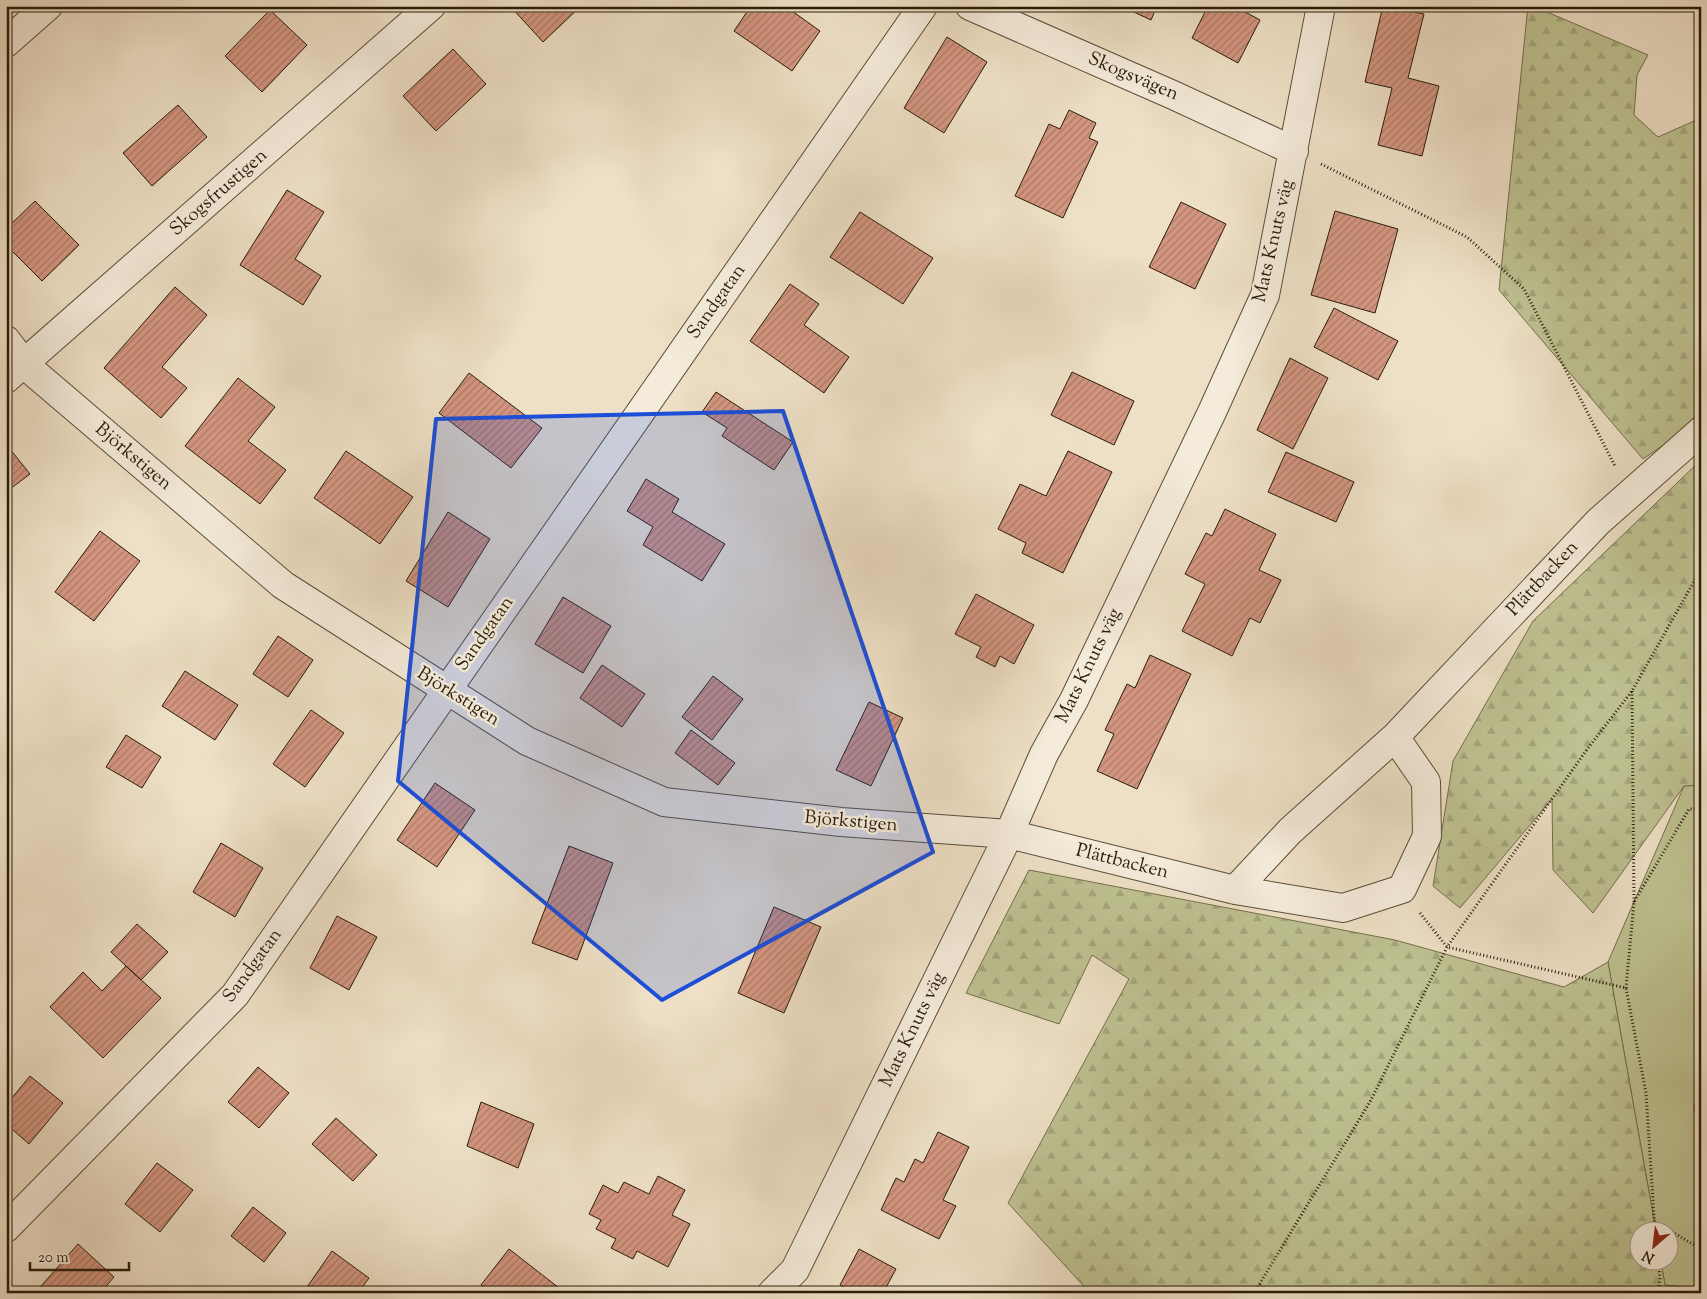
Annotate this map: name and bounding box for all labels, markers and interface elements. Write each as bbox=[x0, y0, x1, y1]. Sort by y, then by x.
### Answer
street label: Skogsvägen bbox=[1083, 46, 1183, 108]
street label: Skogsfrustigen bbox=[164, 143, 274, 243]
street label: Mats Knuts väg bbox=[1247, 177, 1301, 305]
street label: Sandgatan bbox=[681, 259, 753, 345]
street label: Björkstigen bbox=[88, 417, 178, 497]
street label: Plättbacken bbox=[1501, 535, 1585, 623]
street label: Sandgatan bbox=[449, 591, 521, 677]
street label: Mats Knuts väg bbox=[1049, 604, 1129, 728]
street label: Björkstigen bbox=[411, 661, 505, 733]
street label: Björkstigen bbox=[803, 804, 899, 840]
street label: Plättbacken bbox=[1073, 837, 1171, 887]
street label: Sandgatan bbox=[217, 923, 289, 1009]
street label: Mats Knuts väg bbox=[873, 968, 953, 1092]
north arrow bbox=[1630, 1222, 1680, 1272]
scale bar bbox=[30, 1239, 129, 1271]
text: N bbox=[1639, 1244, 1658, 1267]
text: 20 m bbox=[38, 1248, 69, 1269]

